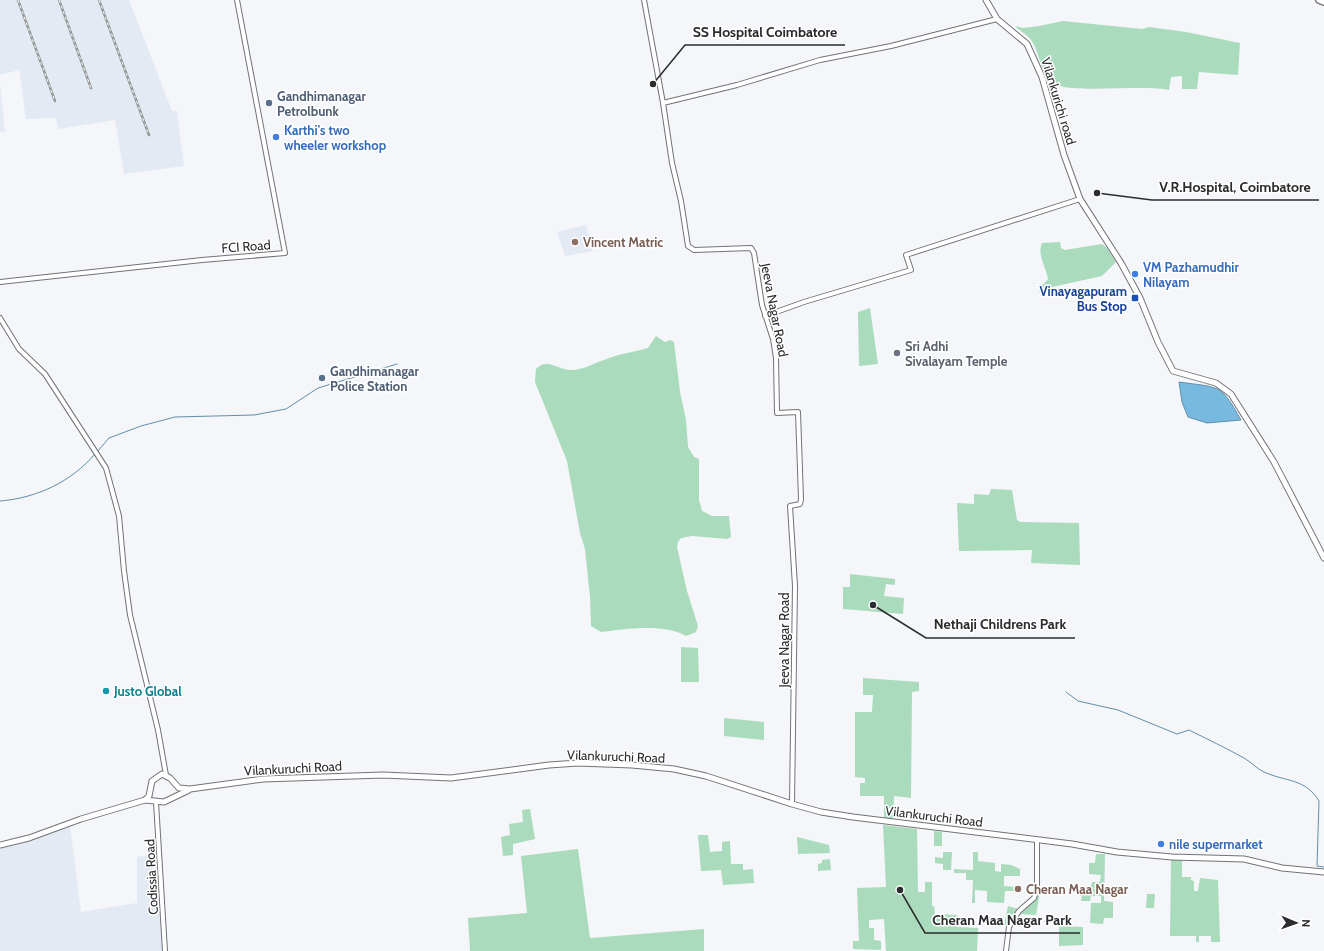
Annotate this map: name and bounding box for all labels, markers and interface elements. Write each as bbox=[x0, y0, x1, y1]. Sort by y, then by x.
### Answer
callout: SS Hospital Coimbatore bbox=[685, 19, 845, 45]
text: SS Hospital Coimbatore bbox=[693, 23, 837, 41]
street label: Vilankurichi road bbox=[1038, 55, 1080, 147]
place label: Gandhimanagar Petrolbunk bbox=[277, 88, 366, 119]
marker: Gandhimanagar Petrolbunk bbox=[264, 98, 274, 108]
place label: Karthi's two wheeler workshop bbox=[284, 122, 387, 153]
marker: Karthi's two wheeler workshop bbox=[271, 132, 281, 142]
callout: V.R.Hospital, Coimbatore bbox=[1152, 174, 1319, 200]
text: V.R.Hospital, Coimbatore bbox=[1159, 178, 1311, 196]
place label: Vincent Matric bbox=[583, 234, 663, 250]
street label: FCI Road bbox=[221, 236, 271, 256]
marker: Vincent Matric bbox=[570, 237, 580, 247]
place label: VM Pazhamudhir Nilayam bbox=[1143, 259, 1239, 290]
street label: Jeeva Nagar Road bbox=[758, 261, 792, 358]
marker: VM Pazhamudhir Nilayam bbox=[1130, 269, 1140, 279]
place label: Vinayagapuram Bus Stop bbox=[1040, 283, 1128, 314]
marker: Vinayagapuram Bus Stop bbox=[1130, 293, 1140, 303]
place label: Sri Adhi Sivalayam Temple bbox=[905, 338, 1008, 369]
marker: Sri Adhi Sivalayam Temple bbox=[892, 348, 902, 358]
place label: Gandhimanagar Police Station bbox=[330, 363, 419, 394]
marker: Gandhimanagar Police Station bbox=[317, 373, 327, 383]
street label: Jeeva Nagar Road bbox=[776, 592, 792, 689]
callout: Nethaji Childrens Park bbox=[926, 612, 1075, 638]
text: Nethaji Childrens Park bbox=[934, 615, 1066, 633]
place label: Justo Global bbox=[113, 683, 182, 699]
marker: Justo Global bbox=[101, 686, 111, 696]
street label: Vilankuruchi Road bbox=[567, 746, 665, 766]
street label: Vilankuruchi Road bbox=[244, 757, 342, 779]
street label: Vilankuruchi Road bbox=[884, 802, 984, 830]
place label: nile supermarket bbox=[1169, 836, 1263, 852]
street label: Codissia Road bbox=[141, 839, 161, 915]
marker: nile supermarket bbox=[1156, 839, 1166, 849]
place label: Cheran Maa Nagar bbox=[1026, 881, 1129, 897]
marker: Cheran Maa Nagar bbox=[1013, 884, 1023, 894]
north arrow bbox=[1276, 903, 1316, 943]
callout: Cheran Maa Nagar Park bbox=[925, 907, 1080, 933]
text: Cheran Maa Nagar Park bbox=[932, 911, 1072, 929]
text: N bbox=[1299, 919, 1313, 927]

